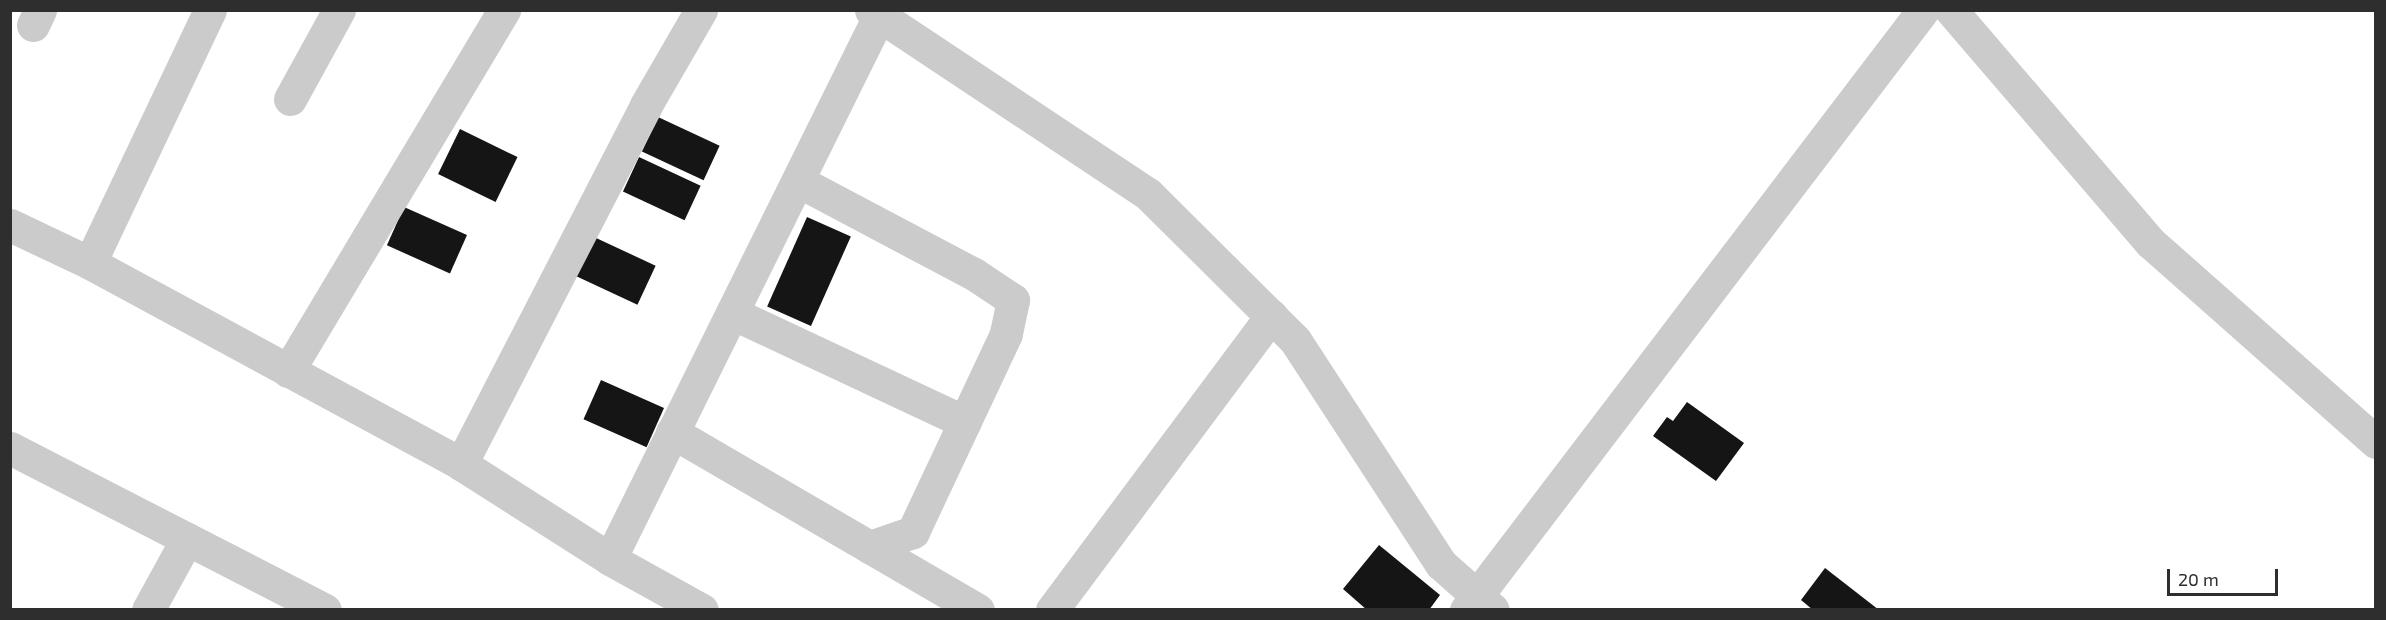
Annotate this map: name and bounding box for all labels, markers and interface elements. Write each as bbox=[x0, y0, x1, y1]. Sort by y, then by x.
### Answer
scale bar bbox=[2170, 557, 2281, 595]
text: 20 m bbox=[2178, 568, 2219, 590]

